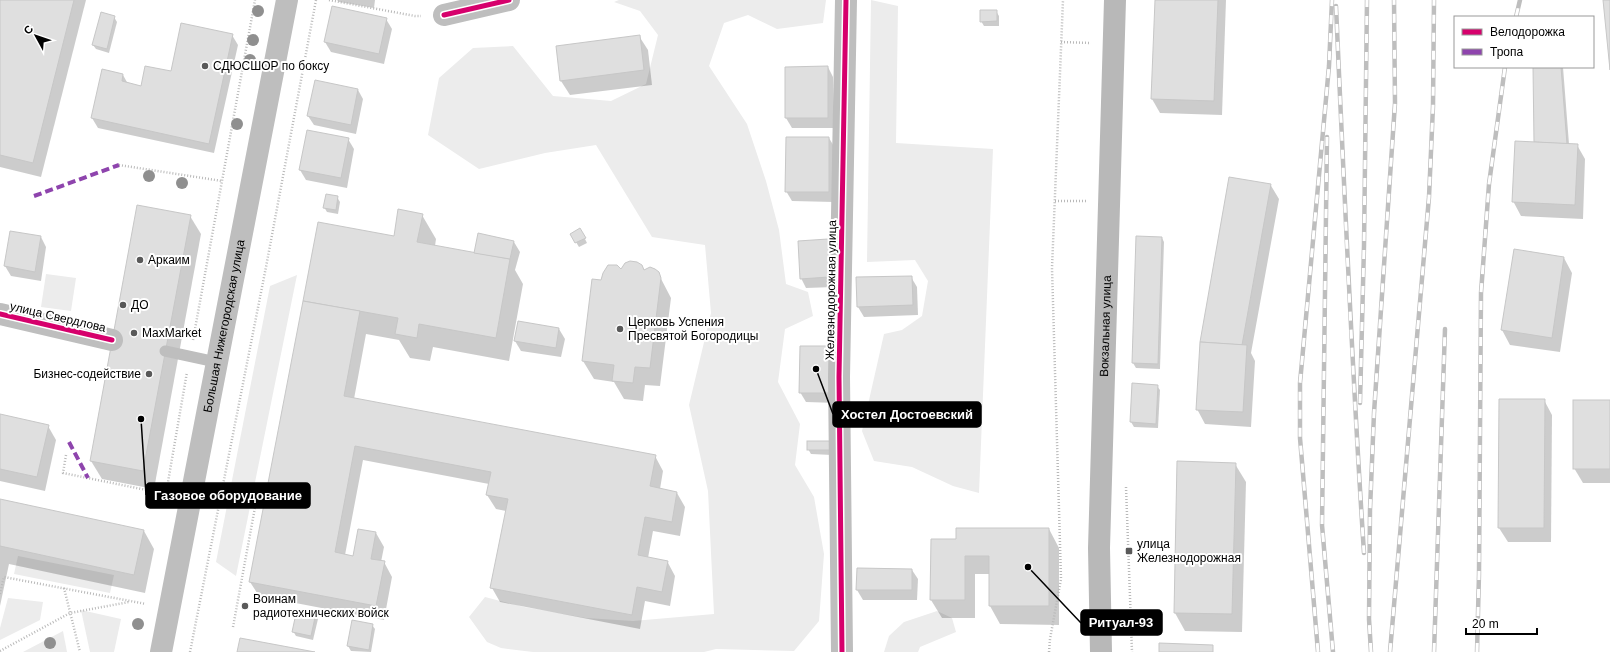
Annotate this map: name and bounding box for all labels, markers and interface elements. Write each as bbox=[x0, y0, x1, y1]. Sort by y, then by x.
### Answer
north arrow bbox=[16, 16, 56, 56]
legend bbox=[1454, 16, 1594, 68]
text: С bbox=[21, 23, 36, 36]
text: Велодорожка bbox=[1490, 25, 1565, 39]
text: Тропа bbox=[1490, 45, 1524, 59]
place label: СДЮСШОР по боксу bbox=[213, 59, 329, 73]
marker: СДЮСШОР по боксу bbox=[200, 61, 210, 71]
street label: Железнодорожная улица bbox=[823, 219, 839, 360]
street label: Большая Нижегородская улица bbox=[200, 238, 248, 414]
place label: Аркаим bbox=[148, 253, 190, 267]
marker: Аркаим bbox=[135, 255, 145, 265]
street label: Вокзальная улица bbox=[1097, 275, 1114, 377]
place label: ДО bbox=[131, 298, 148, 312]
street label: улица Свердлова bbox=[9, 299, 108, 335]
marker: ДО bbox=[118, 300, 128, 310]
place label: Церковь Успения Пресвятой Богородицы bbox=[628, 315, 758, 343]
marker: Церковь Успения Пресвятой Богородицы bbox=[615, 324, 625, 334]
place label: MaxMarket bbox=[142, 326, 202, 340]
marker: MaxMarket bbox=[129, 328, 139, 338]
place label: Бизнес-содействие bbox=[33, 367, 141, 381]
marker: Бизнес-содействие bbox=[144, 369, 154, 379]
callout: Хостел Достоевский bbox=[833, 402, 981, 427]
text: Хостел Достоевский bbox=[841, 407, 973, 422]
callout: Газовое оборудование bbox=[146, 483, 310, 508]
text: Газовое оборудование bbox=[154, 488, 302, 503]
place label: улица Железнодорожная bbox=[1137, 537, 1241, 565]
marker: улица Железнодорожная bbox=[1124, 546, 1134, 556]
place label: Воинам радиотехнических войск bbox=[253, 592, 389, 620]
marker: Воинам радиотехнических войск bbox=[240, 601, 250, 611]
callout: Ритуал-93 bbox=[1081, 610, 1162, 635]
scale bar bbox=[1466, 610, 1537, 636]
text: Ритуал-93 bbox=[1089, 615, 1153, 630]
text: 20 m bbox=[1472, 617, 1499, 631]

